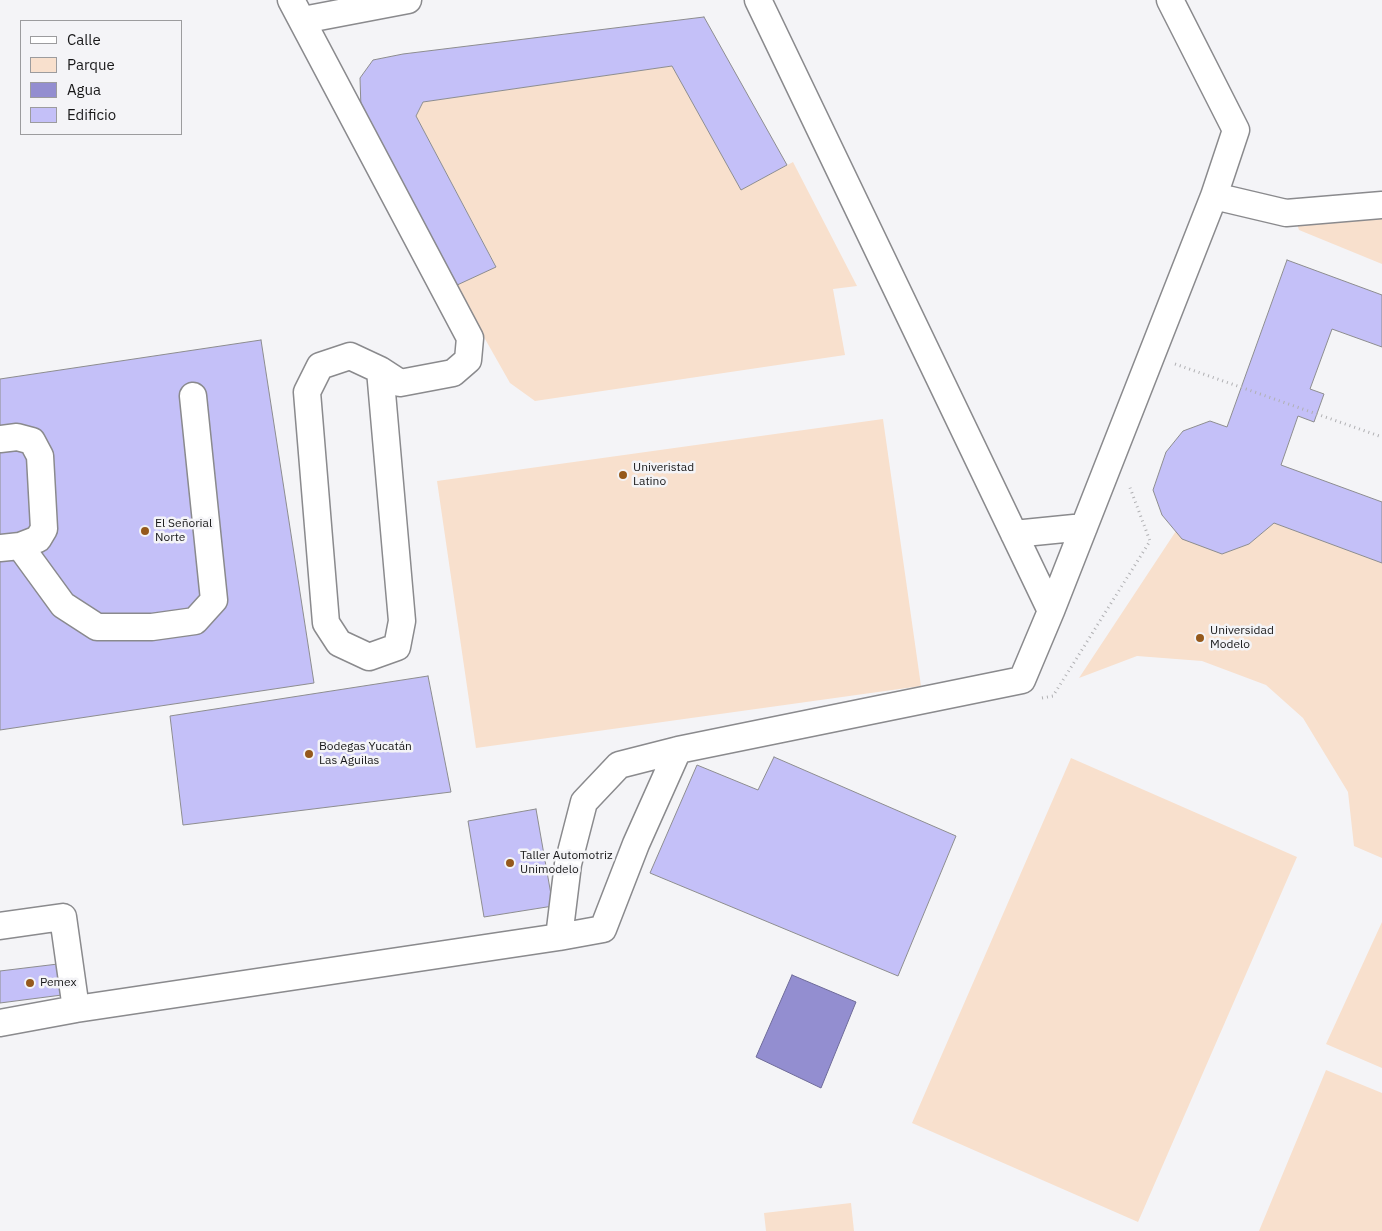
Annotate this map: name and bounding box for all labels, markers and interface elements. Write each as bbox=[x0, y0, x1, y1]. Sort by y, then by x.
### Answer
legend bbox=[20, 20, 182, 135]
text: Calle bbox=[67, 30, 101, 49]
text: Parque bbox=[67, 55, 115, 74]
text: Agua bbox=[67, 80, 101, 99]
text: Edificio bbox=[67, 105, 116, 124]
place label: Univeristad Latino bbox=[633, 461, 694, 489]
marker: Univeristad Latino bbox=[617, 469, 629, 481]
place label: El Señorial Norte bbox=[155, 517, 212, 545]
marker: El Señorial Norte bbox=[139, 525, 151, 537]
place label: Universidad Modelo bbox=[1210, 624, 1274, 652]
marker: Universidad Modelo bbox=[1194, 632, 1206, 644]
place label: Bodegas Yucatán Las Aguilas bbox=[319, 740, 412, 768]
marker: Bodegas Yucatán Las Aguilas bbox=[303, 748, 315, 760]
place label: Taller Automotriz Unimodelo bbox=[520, 849, 612, 877]
marker: Taller Automotriz Unimodelo bbox=[504, 857, 516, 869]
place label: Pemex bbox=[40, 976, 77, 990]
marker: Pemex bbox=[24, 977, 36, 989]

